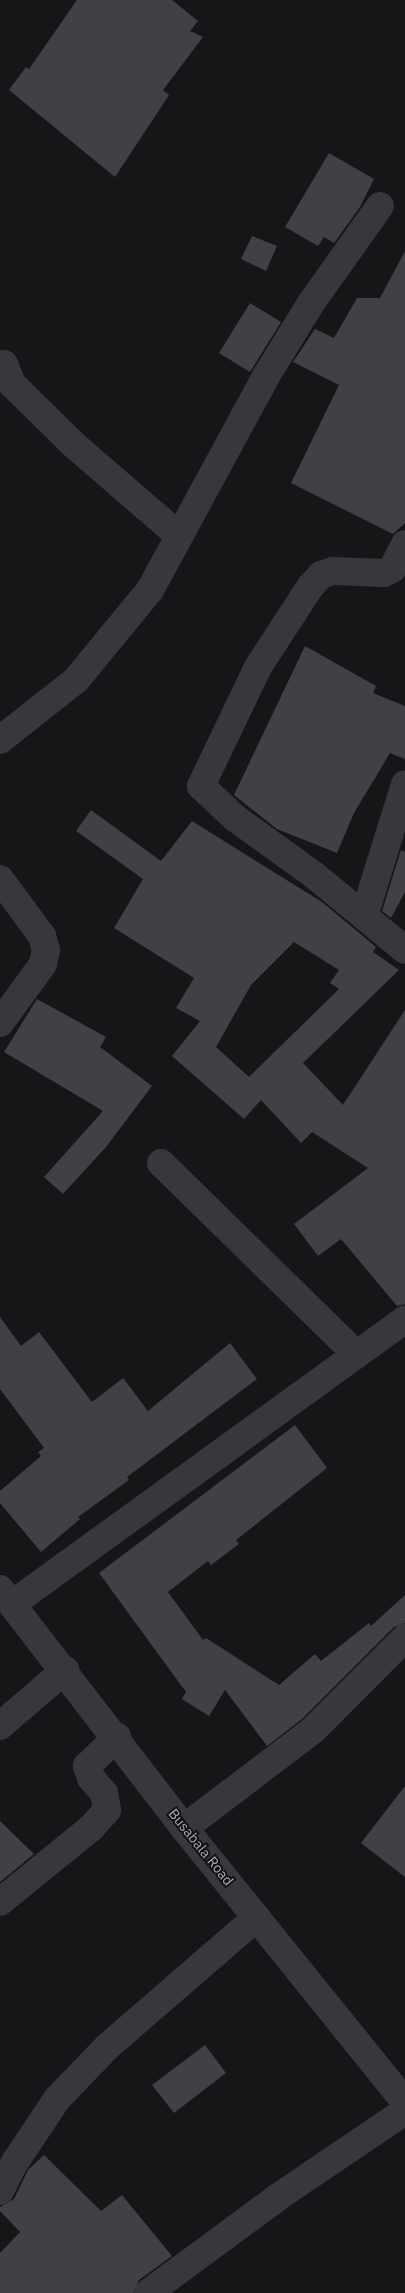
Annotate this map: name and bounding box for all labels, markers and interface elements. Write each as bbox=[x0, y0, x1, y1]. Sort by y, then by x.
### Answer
street label: Busabala Road bbox=[165, 1805, 237, 1889]

